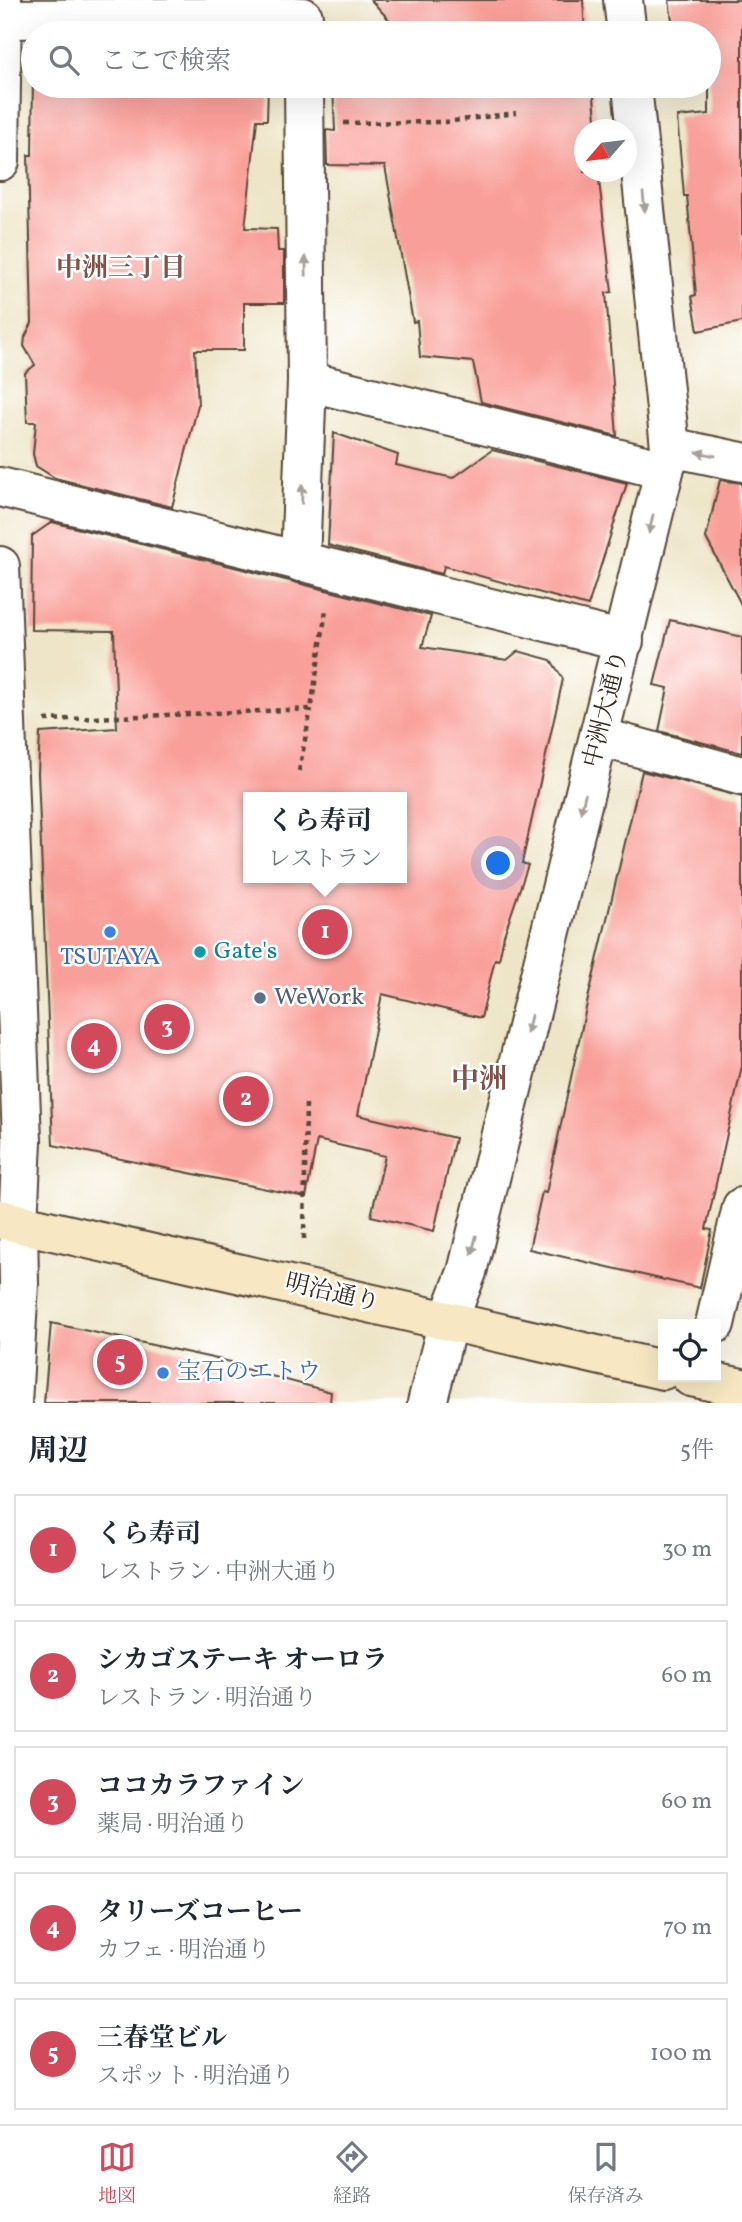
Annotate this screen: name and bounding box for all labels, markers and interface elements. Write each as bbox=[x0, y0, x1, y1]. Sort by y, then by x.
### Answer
search box bbox=[21, 21, 721, 98]
icon: search bbox=[45, 41, 83, 79]
text: ここで検索 bbox=[101, 44, 231, 80]
north arrow bbox=[574, 119, 637, 182]
one-way arrow bbox=[639, 192, 650, 214]
district label: 中洲三丁目 bbox=[56, 251, 186, 287]
one-way arrow bbox=[300, 255, 312, 277]
one-way arrow bbox=[695, 449, 717, 460]
one-way arrow bbox=[297, 482, 308, 504]
one-way arrow bbox=[645, 513, 656, 535]
street label: 中洲大通り bbox=[576, 647, 638, 771]
popup bbox=[243, 792, 407, 883]
one-way arrow bbox=[577, 792, 588, 814]
text: くら寿司 bbox=[268, 804, 372, 840]
text: レストラン bbox=[268, 844, 382, 876]
your location bbox=[481, 846, 515, 880]
pin: 1 bbox=[302, 906, 348, 958]
marker: TSUTAYA bbox=[102, 924, 118, 940]
place label: Gate's bbox=[214, 935, 277, 969]
place label: TSUTAYA bbox=[60, 941, 160, 975]
marker: Gate's bbox=[192, 944, 208, 960]
place label: WeWork bbox=[274, 981, 364, 1015]
marker: WeWork bbox=[252, 990, 268, 1006]
pin: 3 bbox=[144, 1001, 190, 1053]
one-way arrow bbox=[523, 1013, 534, 1035]
pin: 4 bbox=[71, 1020, 117, 1072]
district label: 中洲 bbox=[451, 1061, 507, 1100]
pin: 2 bbox=[223, 1073, 269, 1125]
one-way arrow bbox=[468, 1234, 479, 1256]
street label: 明治通り bbox=[281, 1267, 383, 1321]
map controls bbox=[658, 1319, 721, 1382]
button: locate bbox=[658, 1319, 721, 1382]
pin: 5 bbox=[97, 1336, 143, 1388]
place label: 宝石のエトウ bbox=[177, 1356, 321, 1390]
marker: 宝石のエトウ bbox=[155, 1365, 171, 1381]
text: 周辺 bbox=[28, 1431, 88, 1473]
text: 5件 bbox=[680, 1435, 714, 1467]
text: くら寿司 bbox=[97, 1517, 201, 1553]
text: 1 bbox=[48, 1534, 58, 1566]
text: 30 m bbox=[662, 1534, 712, 1566]
text: レストラン · 中洲大通り bbox=[97, 1557, 340, 1589]
text: シカゴステーキ オーロラ bbox=[97, 1643, 388, 1679]
text: 2 bbox=[47, 1660, 59, 1692]
text: 60 m bbox=[662, 1660, 712, 1692]
text: レストラン · 明治通り bbox=[97, 1683, 317, 1715]
text: ココカラファイン bbox=[97, 1769, 304, 1805]
text: 3 bbox=[47, 1786, 59, 1818]
text: 60 m bbox=[662, 1786, 712, 1818]
text: 薬局 · 明治通り bbox=[97, 1809, 249, 1841]
text: タリーズコーヒー bbox=[97, 1895, 303, 1931]
text: 4 bbox=[46, 1912, 60, 1944]
text: 70 m bbox=[663, 1912, 712, 1944]
text: カフェ · 明治通り bbox=[97, 1935, 271, 1967]
text: 三春堂ビル bbox=[97, 2021, 227, 2057]
text: 5 bbox=[47, 2038, 59, 2070]
text: 100 m bbox=[650, 2038, 712, 2070]
text: スポット · 明治通り bbox=[97, 2061, 295, 2093]
tab: 地図 bbox=[98, 2138, 136, 2210]
tab: 経路 bbox=[333, 2138, 371, 2210]
tab: 保存済み bbox=[568, 2138, 644, 2210]

